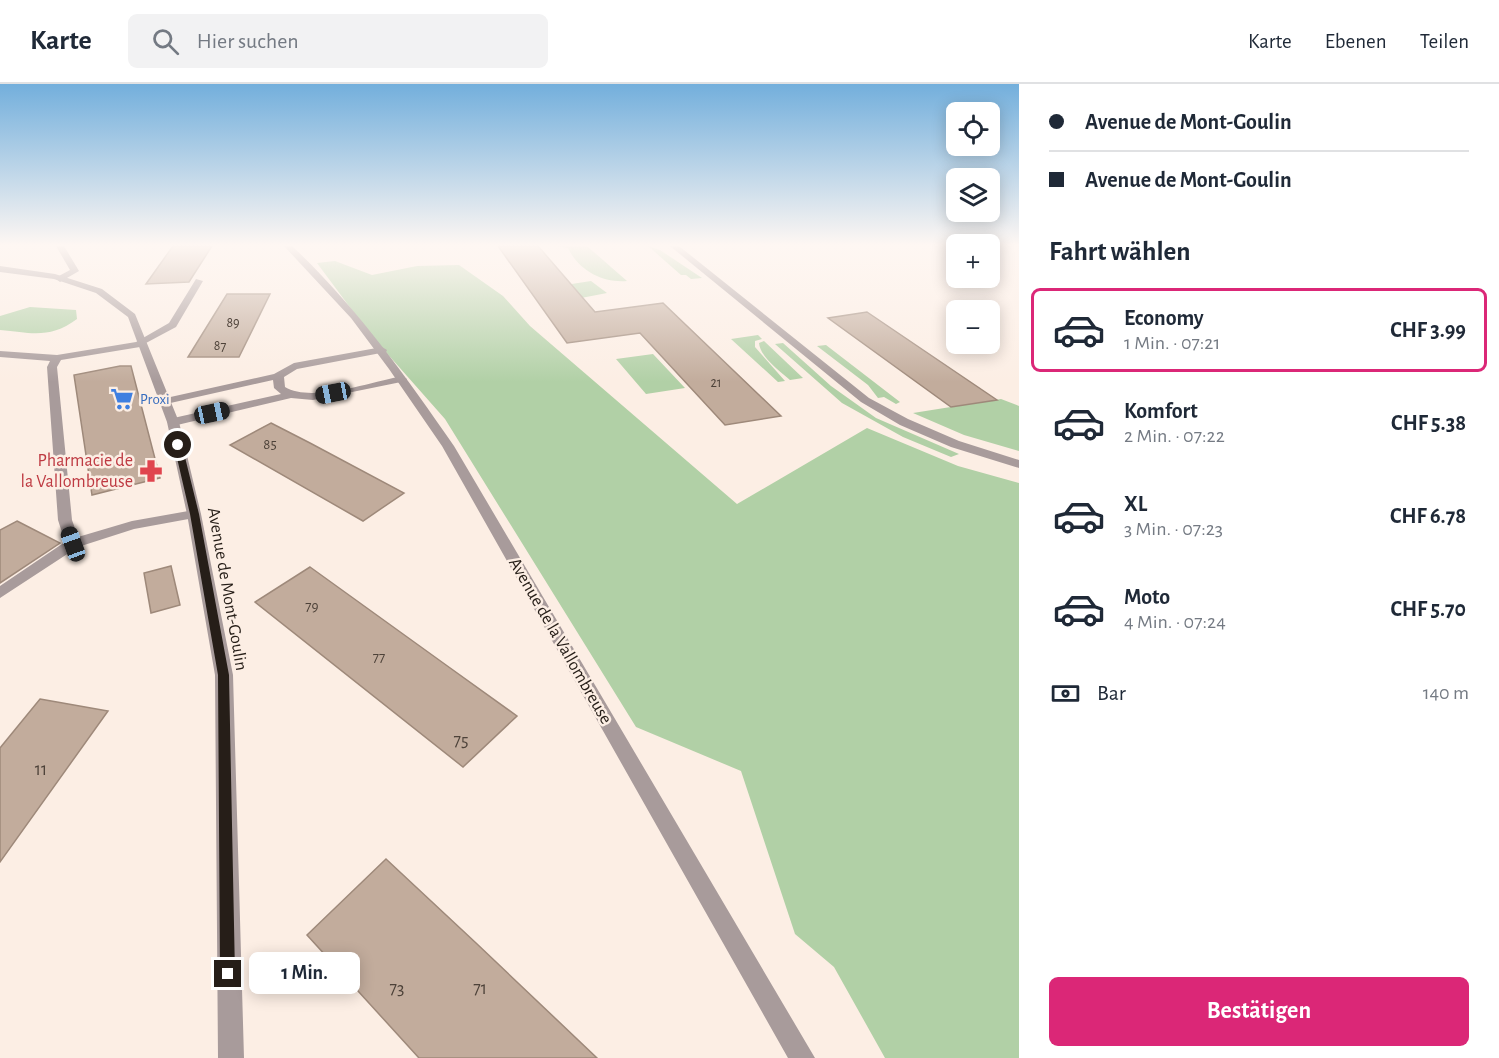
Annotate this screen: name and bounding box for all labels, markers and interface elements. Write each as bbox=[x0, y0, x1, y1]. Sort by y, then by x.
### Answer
search box bbox=[128, 14, 548, 68]
icon: search bbox=[149, 25, 182, 58]
text: Karte bbox=[30, 27, 92, 55]
text: Hier suchen bbox=[197, 30, 299, 52]
text: Karte bbox=[1248, 31, 1292, 52]
text: Ebenen bbox=[1325, 31, 1387, 52]
text: Teilen bbox=[1420, 31, 1469, 52]
map controls bbox=[946, 102, 1000, 354]
button: locate bbox=[946, 102, 1000, 156]
text: Avenue de Mont-Goulin bbox=[1085, 111, 1292, 133]
button: layers bbox=[946, 168, 1000, 222]
text: Avenue de Mont-Goulin bbox=[1085, 169, 1292, 191]
button: + bbox=[946, 234, 1000, 288]
text: Fahrt wählen bbox=[1049, 238, 1191, 265]
button: − bbox=[946, 300, 1000, 354]
icon: car bbox=[1052, 303, 1106, 357]
text: Economy bbox=[1124, 307, 1204, 329]
house number: 89 bbox=[226, 316, 240, 330]
text: CHF 3.99 bbox=[1390, 319, 1466, 341]
text: 1 Min. · 07:21 bbox=[1124, 333, 1220, 353]
house number: 87 bbox=[214, 339, 226, 353]
house number: 21 bbox=[710, 376, 722, 390]
car bbox=[314, 381, 352, 405]
supermarket icon: Proxi bbox=[109, 386, 135, 412]
place label: Proxi bbox=[140, 392, 170, 407]
icon: car bbox=[1052, 396, 1106, 450]
car bbox=[193, 400, 231, 426]
text: Komfort bbox=[1124, 400, 1198, 422]
text: CHF 5.38 bbox=[1391, 412, 1466, 434]
text: 2 Min. · 07:22 bbox=[1124, 426, 1225, 446]
route start bbox=[164, 431, 191, 458]
house number: 85 bbox=[263, 437, 277, 452]
place label: Pharmacie de la Vallombreuse bbox=[21, 452, 133, 491]
pharmacy icon: Pharmacie de la Vallombreuse bbox=[138, 458, 164, 484]
icon: car bbox=[1052, 489, 1106, 543]
text: XL bbox=[1124, 493, 1147, 515]
text: CHF 6.78 bbox=[1390, 505, 1466, 527]
street label: Avenue de Mont-Goulin bbox=[204, 506, 250, 672]
text: 3 Min. · 07:23 bbox=[1124, 519, 1223, 539]
car bbox=[58, 524, 88, 564]
street label: Avenue de la Vallombreuse bbox=[505, 555, 615, 727]
icon: car bbox=[1052, 582, 1106, 636]
text: Moto bbox=[1124, 586, 1170, 608]
text: CHF 5.70 bbox=[1390, 598, 1466, 620]
house number: 79 bbox=[305, 599, 319, 614]
text: 4 Min. · 07:24 bbox=[1124, 612, 1226, 632]
house number: 77 bbox=[373, 650, 385, 665]
icon: cash bbox=[1049, 677, 1082, 710]
text: Bar bbox=[1097, 682, 1126, 704]
text: 140 m bbox=[1423, 683, 1469, 703]
house number: 75 bbox=[453, 732, 469, 750]
house number: 11 bbox=[35, 761, 47, 779]
callout: 1 Min. bbox=[249, 953, 360, 995]
route end bbox=[214, 960, 241, 987]
text: 1 Min. bbox=[281, 963, 328, 983]
button: Bestätigen bbox=[1049, 977, 1469, 1046]
house number: 73 bbox=[390, 980, 404, 998]
house number: 71 bbox=[473, 980, 487, 998]

